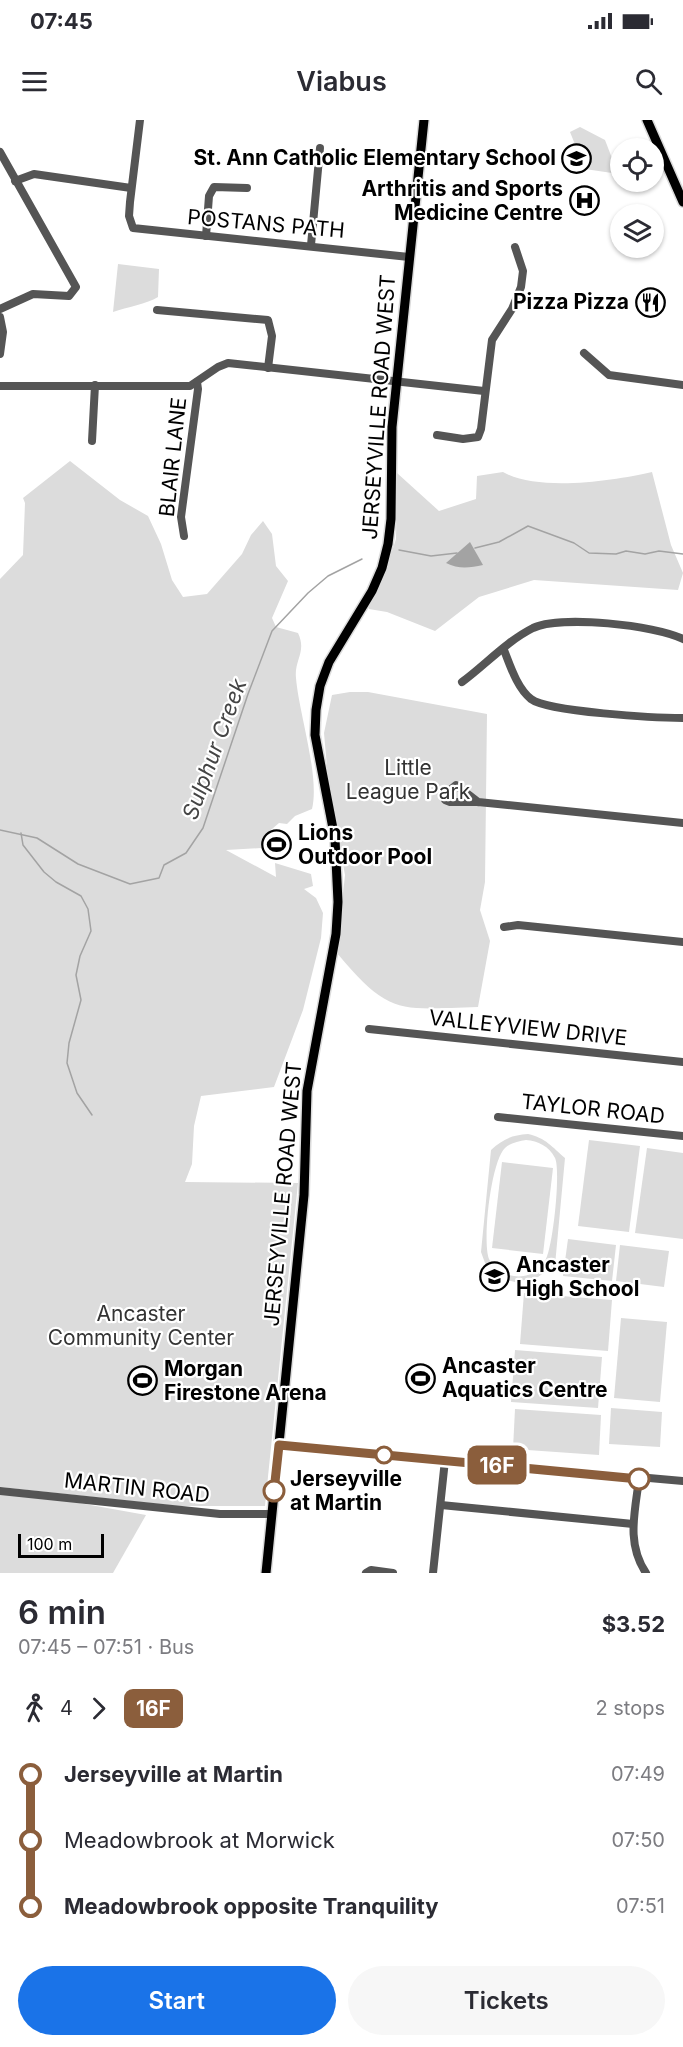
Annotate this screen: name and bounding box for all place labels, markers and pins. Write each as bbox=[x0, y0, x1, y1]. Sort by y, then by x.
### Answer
school or university icon: St. Ann Catholic Elementary School bbox=[561, 142, 593, 174]
place label: St. Ann Catholic Elementary School bbox=[193, 145, 556, 170]
place label: Arthritis and Sports Medicine Centre bbox=[361, 176, 563, 225]
hospital icon: Arthritis and Sports Medicine Centre bbox=[568, 185, 600, 217]
restaurant icon: Pizza Pizza bbox=[634, 286, 666, 318]
place label: Pizza Pizza bbox=[513, 289, 629, 314]
place label: Lions Outdoor Pool bbox=[298, 820, 432, 869]
sports icon: Lions Outdoor Pool bbox=[261, 829, 293, 861]
place label: Ancaster High School bbox=[516, 1252, 639, 1301]
school or university icon: Ancaster High School bbox=[479, 1261, 511, 1293]
place label: Ancaster Aquatics Centre bbox=[442, 1353, 608, 1402]
place label: Morgan Firestone Arena bbox=[164, 1356, 327, 1405]
sports icon: Ancaster Aquatics Centre bbox=[405, 1362, 437, 1394]
sports icon: Morgan Firestone Arena bbox=[127, 1365, 159, 1397]
unlabelled marker bbox=[375, 1446, 393, 1464]
place label: Jerseyville at Martin bbox=[290, 1466, 402, 1515]
unlabelled marker bbox=[628, 1468, 650, 1490]
marker: Jerseyville at Martin bbox=[263, 1480, 285, 1502]

